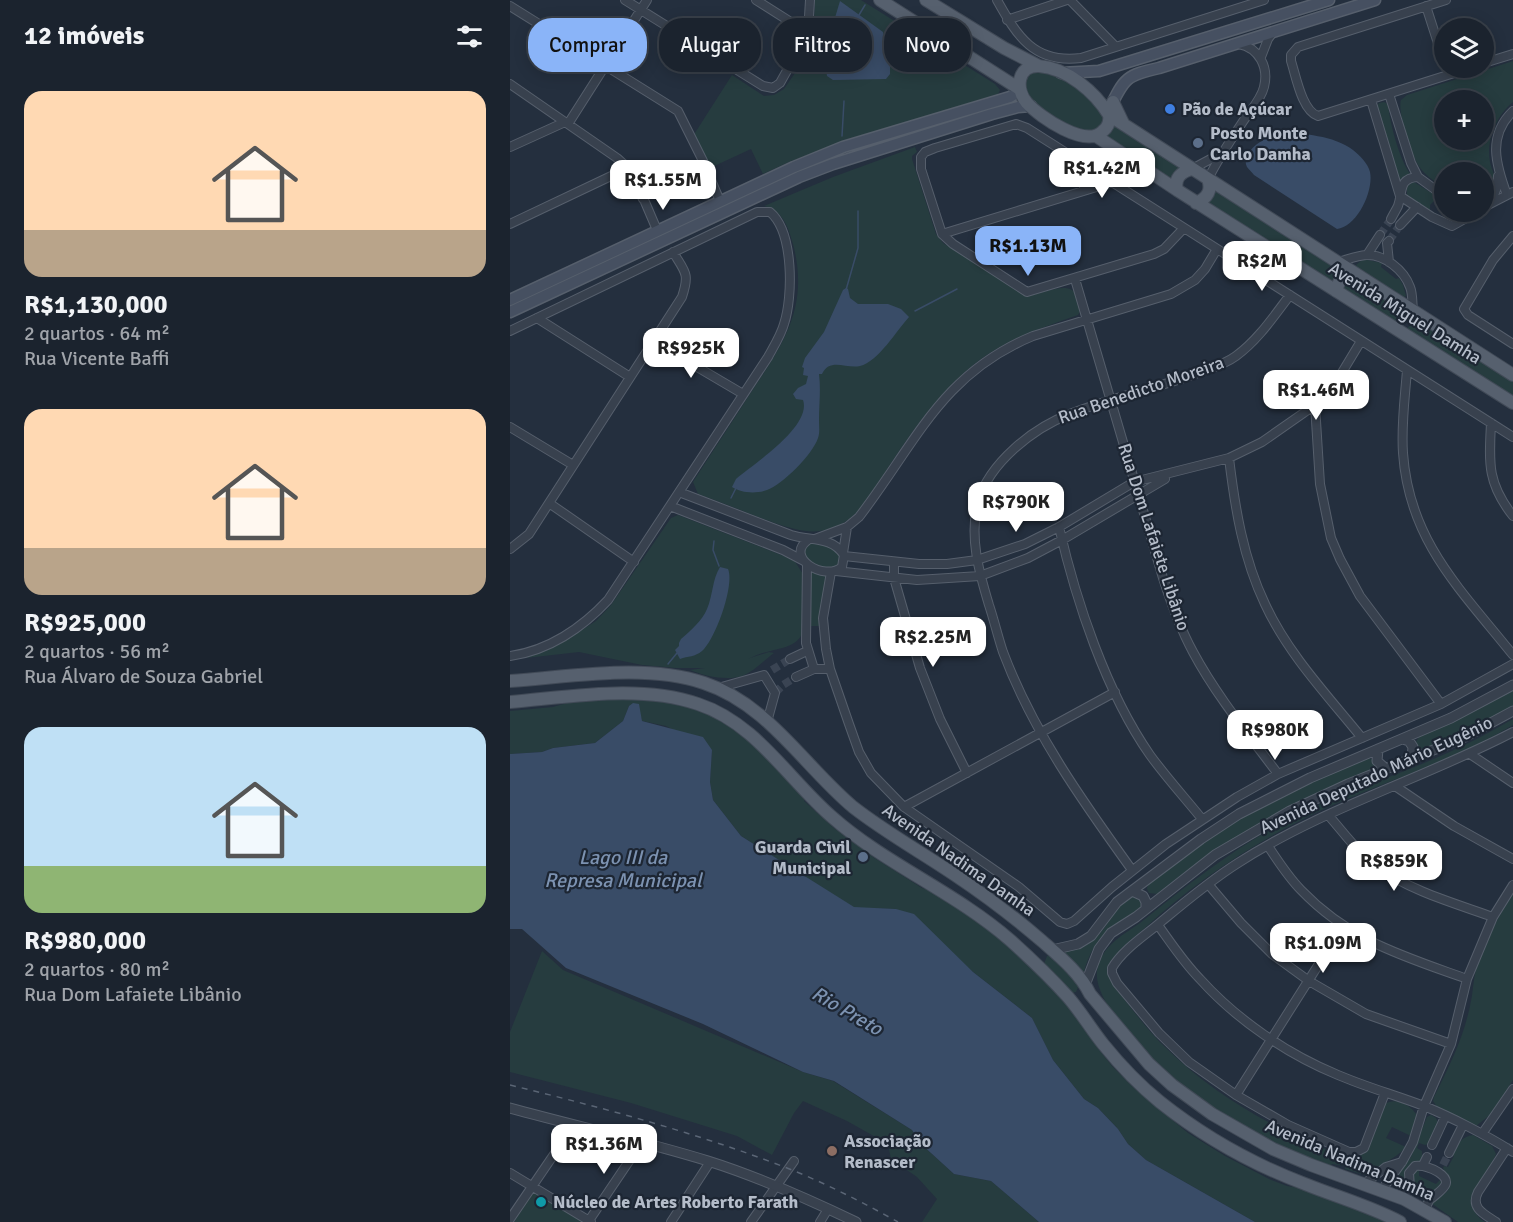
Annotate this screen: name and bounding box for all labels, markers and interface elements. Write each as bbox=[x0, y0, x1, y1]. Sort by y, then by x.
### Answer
chip: Comprar bbox=[528, 18, 647, 72]
chip: Alugar bbox=[659, 18, 761, 72]
chip: Filtros bbox=[773, 18, 872, 72]
chip: Novo bbox=[884, 18, 971, 72]
map controls bbox=[1434, 18, 1494, 222]
button: layers bbox=[1434, 18, 1494, 78]
text: 12 imóveis bbox=[24, 20, 144, 52]
icon: filters bbox=[453, 20, 486, 53]
button: + bbox=[1434, 90, 1494, 150]
place label: Pão de Açúcar bbox=[1182, 98, 1293, 120]
marker: Pão de Açúcar bbox=[1163, 102, 1177, 116]
place label: Posto Monte Carlo Damha bbox=[1210, 122, 1311, 165]
icon: home bbox=[201, 130, 309, 238]
marker: Posto Monte Carlo Damha bbox=[1191, 136, 1205, 150]
pin: R$1.42M bbox=[1047, 148, 1157, 199]
text: R$1.42M bbox=[1063, 155, 1141, 180]
pin: R$1.55M bbox=[608, 160, 718, 211]
button: − bbox=[1434, 162, 1494, 222]
text: R$1.55M bbox=[624, 167, 702, 192]
pin: R$1.13M bbox=[973, 226, 1083, 277]
text: R$1.13M bbox=[989, 233, 1067, 258]
pin: R$2M bbox=[1226, 241, 1298, 292]
text: R$2M bbox=[1237, 248, 1287, 273]
street label: Avenida Miguel Damha bbox=[1325, 257, 1485, 369]
text: R$1,130,000 bbox=[24, 289, 168, 321]
text: 2 quartos · 64 m² bbox=[24, 321, 170, 346]
pin: R$925K bbox=[642, 328, 740, 379]
text: R$925K bbox=[657, 335, 725, 360]
text: Rua Vicente Baffi bbox=[24, 346, 169, 371]
street label: Rua Benedicto Moreira bbox=[1055, 351, 1227, 429]
pin: R$1.46M bbox=[1261, 370, 1371, 421]
text: R$1.46M bbox=[1277, 377, 1355, 402]
street label: Rua Dom Lafaiete Libânio bbox=[1113, 440, 1195, 634]
icon: home bbox=[201, 448, 309, 556]
pin: R$790K bbox=[967, 482, 1065, 533]
text: R$790K bbox=[982, 489, 1050, 514]
text: R$925,000 bbox=[24, 607, 146, 639]
pin: R$2.25M bbox=[878, 617, 988, 668]
text: R$2.25M bbox=[894, 624, 972, 649]
text: 2 quartos · 56 m² bbox=[24, 639, 170, 664]
text: Rua Álvaro de Souza Gabriel bbox=[24, 664, 263, 689]
pin: R$980K bbox=[1226, 710, 1324, 761]
street label: Avenida Deputado Mário Eugênio bbox=[1256, 711, 1496, 839]
text: R$980K bbox=[1241, 717, 1309, 742]
icon: home bbox=[201, 766, 309, 874]
street label: Avenida Nadima Damha bbox=[878, 799, 1040, 921]
place label: Guarda Civil Municipal bbox=[755, 836, 851, 879]
pin: R$859K bbox=[1345, 841, 1443, 892]
water label: Lago III da Represa Municipal bbox=[544, 845, 704, 893]
text: R$859K bbox=[1360, 848, 1428, 873]
marker: Guarda Civil Municipal bbox=[856, 850, 870, 864]
pin: R$1.09M bbox=[1268, 923, 1378, 974]
text: R$980,000 bbox=[24, 925, 146, 957]
text: R$1.09M bbox=[1284, 930, 1362, 955]
text: 2 quartos · 80 m² bbox=[24, 957, 170, 982]
water label: Rio Preto bbox=[807, 981, 888, 1042]
text: Rua Dom Lafaiete Libânio bbox=[24, 982, 242, 1007]
street label: Avenida Nadima Damha bbox=[1262, 1114, 1438, 1206]
pin: R$1.36M bbox=[549, 1124, 659, 1175]
place label: Associação Renascer bbox=[844, 1130, 931, 1173]
text: R$1.36M bbox=[565, 1131, 643, 1156]
marker: Associação Renascer bbox=[825, 1144, 839, 1158]
place label: Núcleo de Artes Roberto Farath bbox=[553, 1191, 799, 1213]
marker: Núcleo de Artes Roberto Farath bbox=[534, 1195, 548, 1209]

